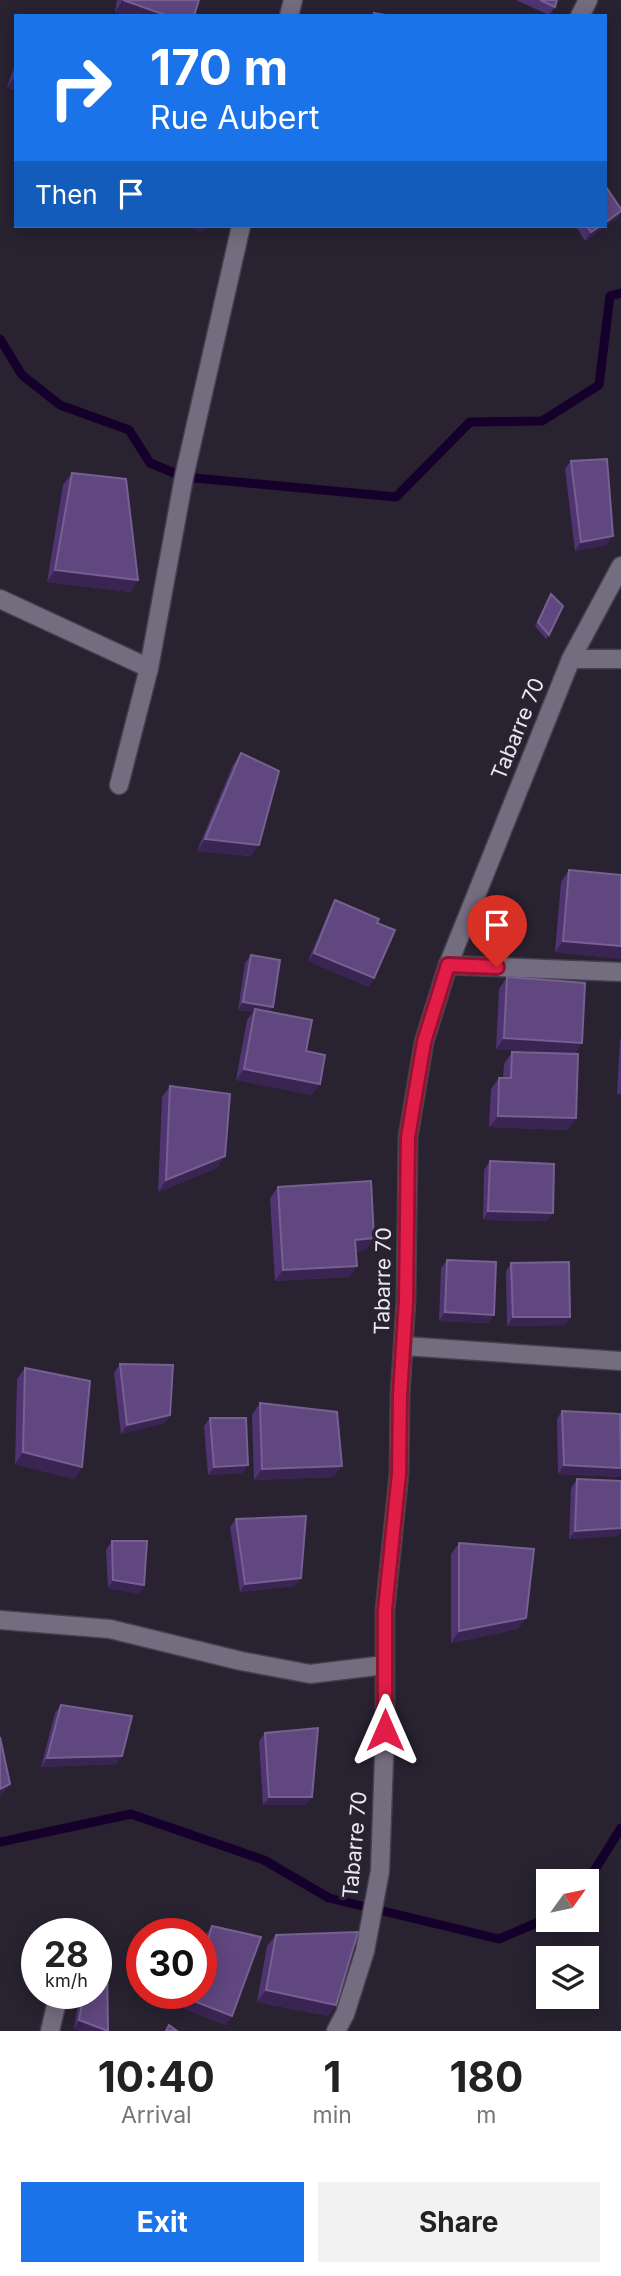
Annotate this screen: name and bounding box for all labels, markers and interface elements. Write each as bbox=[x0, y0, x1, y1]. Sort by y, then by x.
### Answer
text: 170 m bbox=[150, 38, 288, 97]
icon: right bbox=[35, 42, 126, 133]
text: Rue Aubert bbox=[150, 98, 319, 137]
icon: arrive bbox=[112, 175, 150, 213]
text: Then bbox=[35, 179, 98, 210]
street label: Tabarre 70 bbox=[486, 674, 549, 783]
pin bbox=[467, 895, 527, 967]
icon: arrive bbox=[478, 906, 516, 944]
street label: Tabarre 70 bbox=[369, 1227, 396, 1335]
position arrow bbox=[348, 1693, 422, 1767]
street label: Tabarre 70 bbox=[337, 1790, 372, 1900]
north arrow bbox=[536, 1869, 598, 1932]
map controls bbox=[536, 1869, 599, 2009]
speed limit sign: 30 bbox=[126, 1918, 217, 2009]
text: 28 bbox=[44, 1933, 89, 1975]
button: layers bbox=[536, 1946, 599, 2009]
text: km/h bbox=[45, 1970, 88, 1991]
text: 10:40 bbox=[98, 2051, 215, 2102]
text: 1 bbox=[323, 2051, 341, 2102]
text: 180 bbox=[450, 2051, 523, 2102]
text: Arrival bbox=[121, 2101, 192, 2129]
text: min bbox=[313, 2101, 352, 2129]
text: m bbox=[476, 2101, 496, 2129]
button: Exit bbox=[21, 2182, 304, 2262]
button: Share bbox=[318, 2182, 600, 2262]

